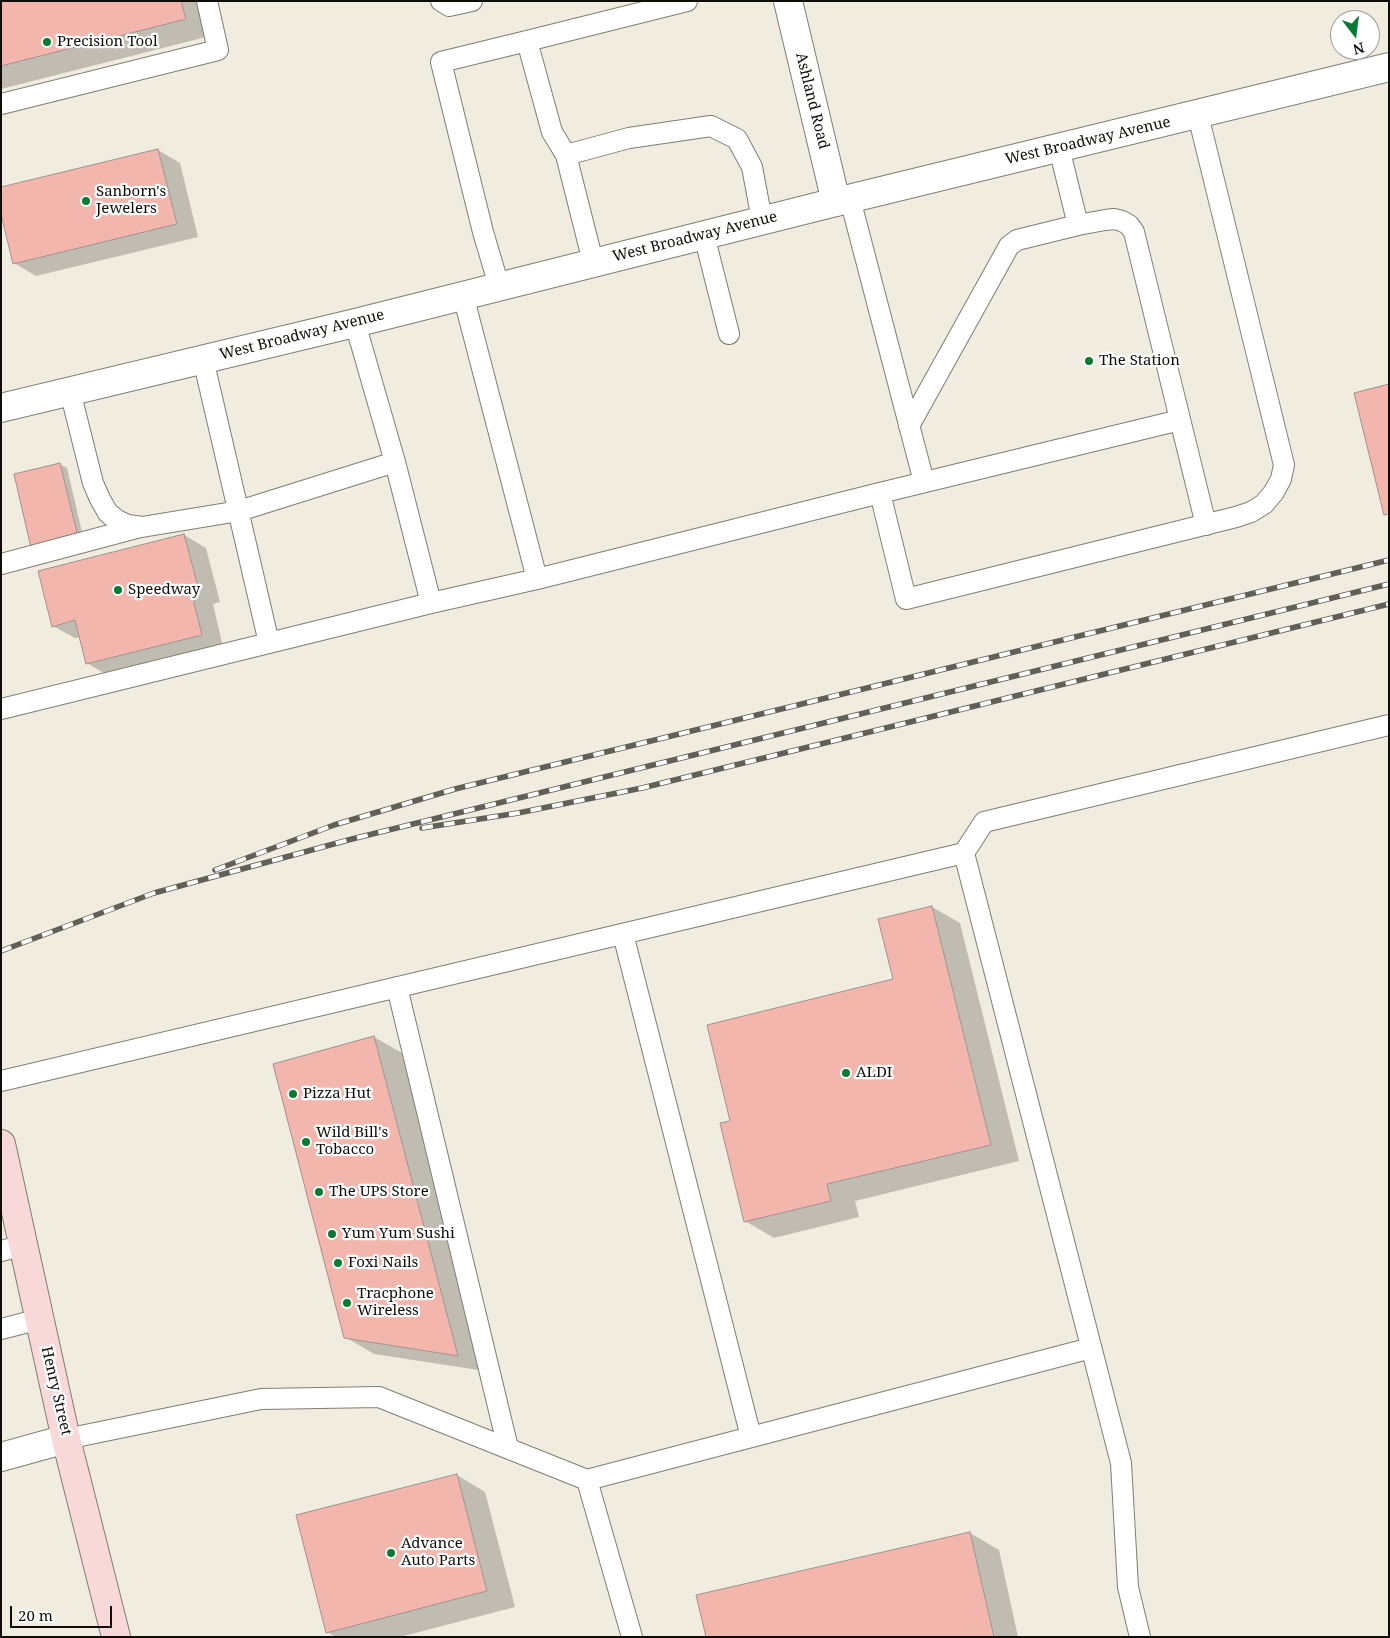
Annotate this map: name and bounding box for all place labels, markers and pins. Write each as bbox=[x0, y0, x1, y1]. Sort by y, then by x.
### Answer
place label: Precision Tool bbox=[57, 33, 158, 51]
marker: Precision Tool bbox=[41, 36, 53, 48]
place label: Sanborn's Jewelers bbox=[96, 183, 166, 218]
marker: Sanborn's Jewelers bbox=[80, 195, 92, 207]
place label: The Station bbox=[1099, 352, 1180, 370]
marker: The Station bbox=[1083, 355, 1095, 367]
place label: Speedway bbox=[128, 581, 200, 599]
marker: Speedway bbox=[112, 584, 124, 596]
place label: ALDI bbox=[856, 1064, 892, 1082]
marker: ALDI bbox=[840, 1067, 852, 1079]
place label: Pizza Hut bbox=[303, 1085, 371, 1103]
marker: Pizza Hut bbox=[287, 1088, 299, 1100]
place label: Wild Bill's Tobacco bbox=[316, 1124, 388, 1159]
marker: Wild Bill's Tobacco bbox=[300, 1136, 312, 1148]
place label: The UPS Store bbox=[329, 1183, 429, 1201]
marker: The UPS Store bbox=[313, 1186, 325, 1198]
place label: Yum Yum Sushi bbox=[342, 1225, 455, 1243]
marker: Yum Yum Sushi bbox=[326, 1228, 338, 1240]
place label: Foxi Nails bbox=[348, 1254, 418, 1272]
marker: Foxi Nails bbox=[332, 1257, 344, 1269]
place label: Tracphone Wireless bbox=[357, 1285, 434, 1320]
marker: Tracphone Wireless bbox=[341, 1297, 353, 1309]
place label: Advance Auto Parts bbox=[401, 1535, 475, 1570]
marker: Advance Auto Parts bbox=[385, 1547, 397, 1559]

